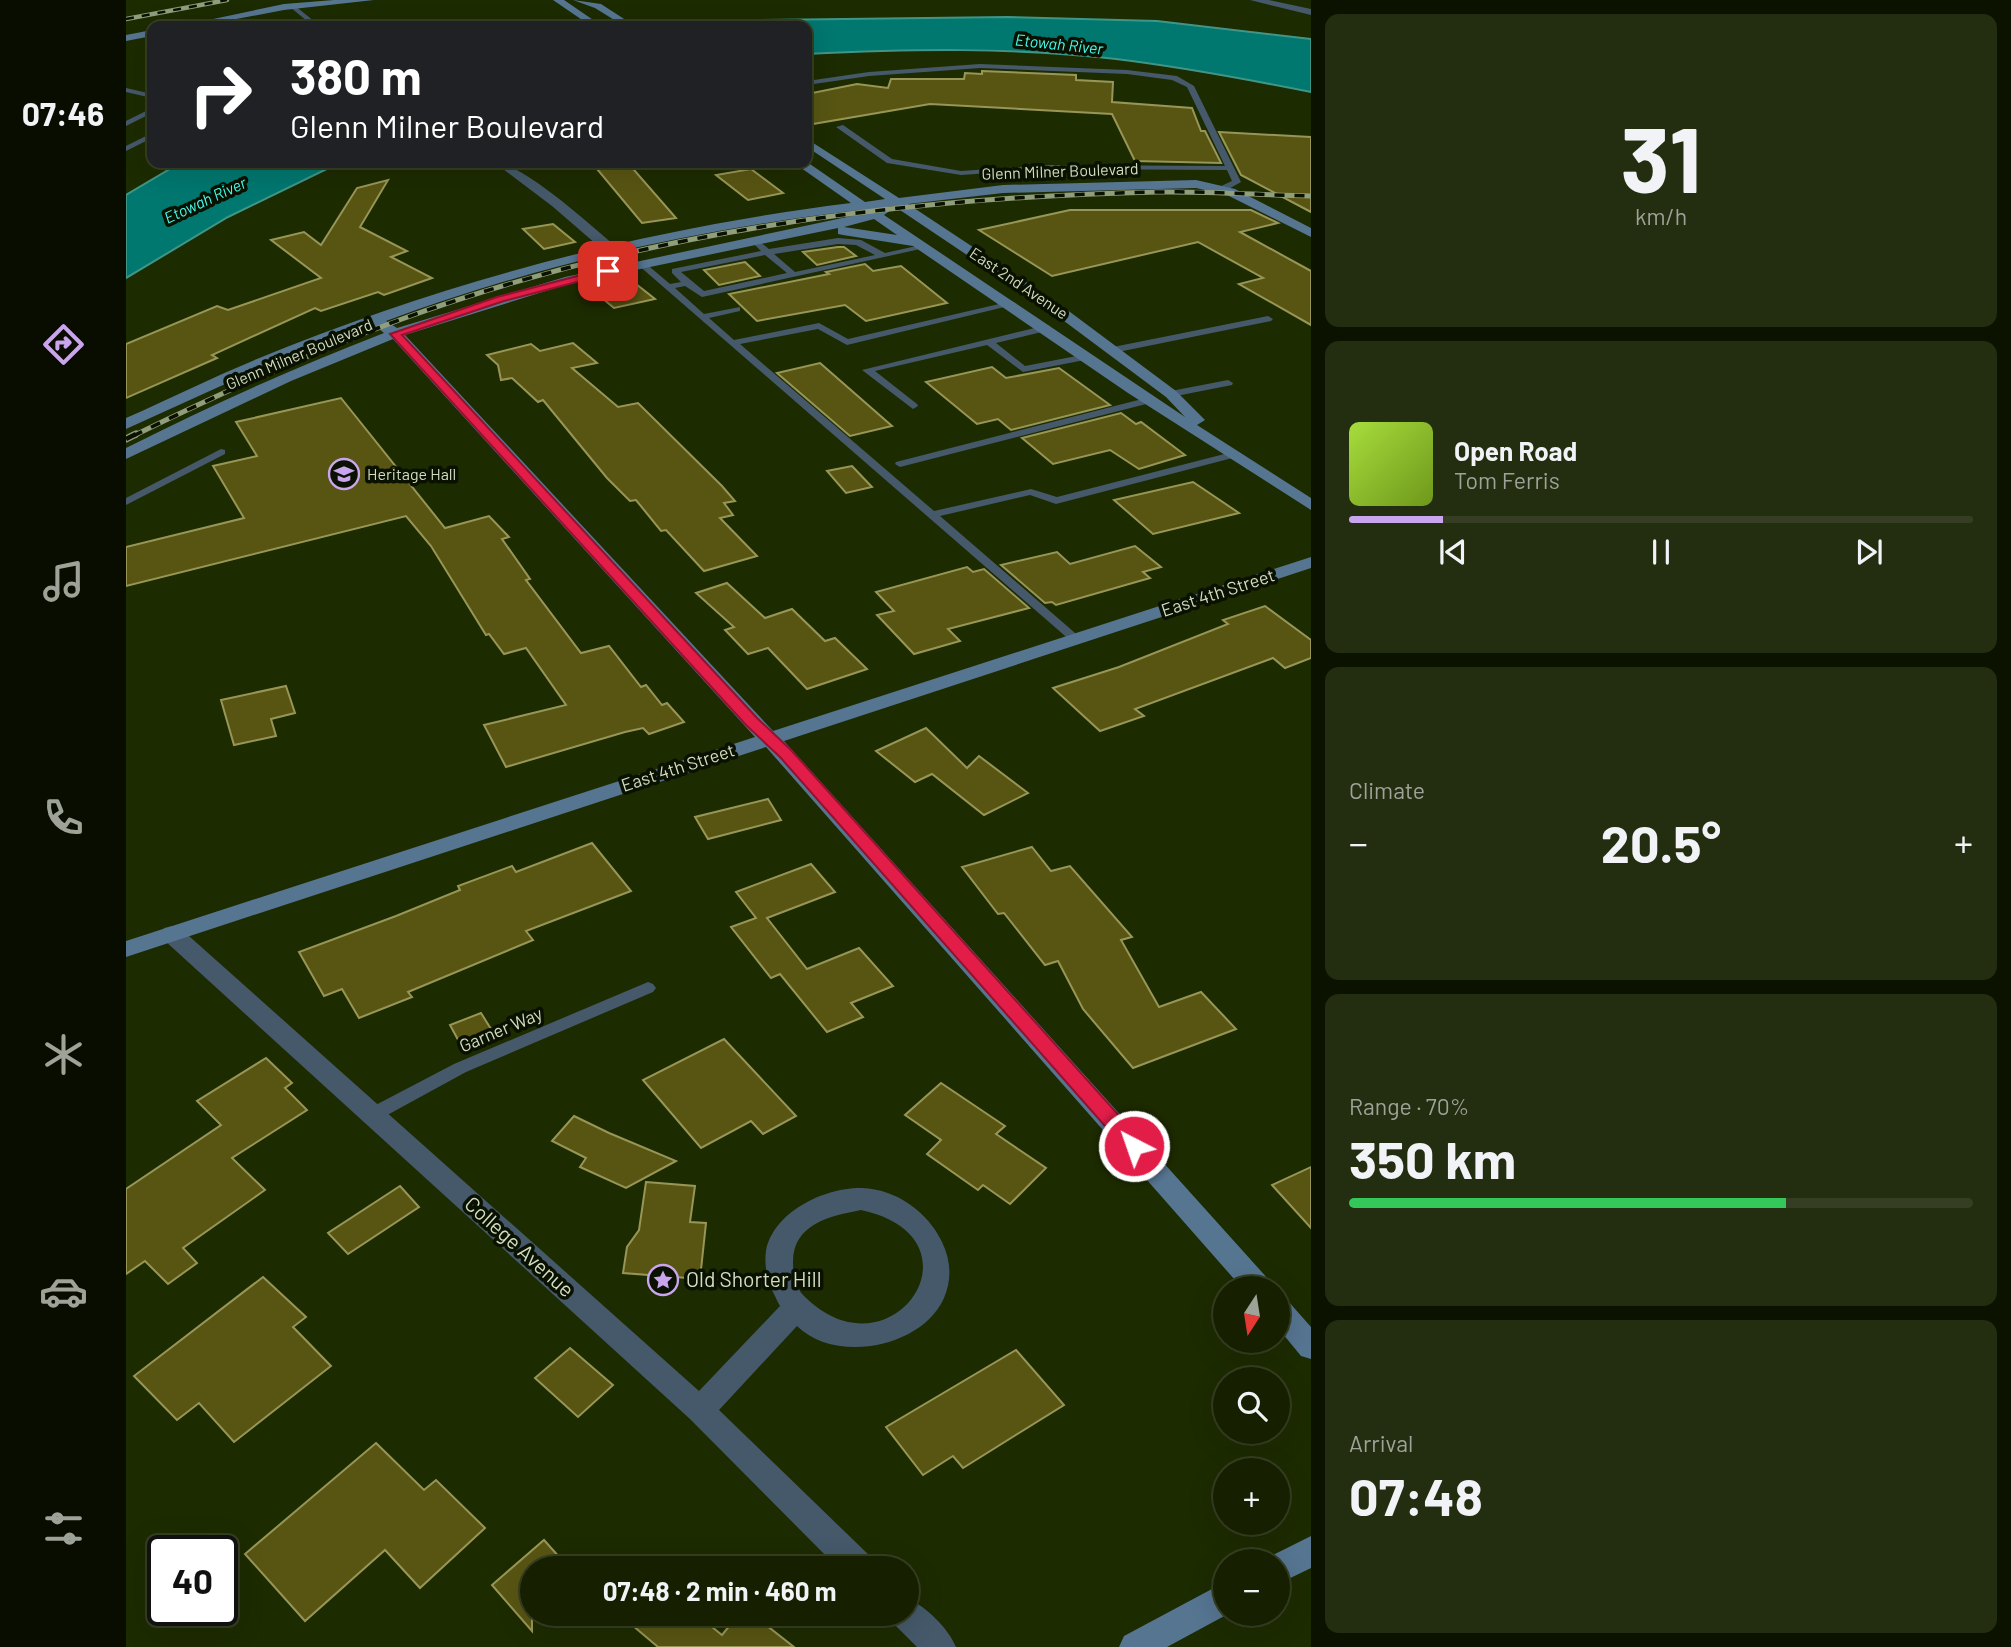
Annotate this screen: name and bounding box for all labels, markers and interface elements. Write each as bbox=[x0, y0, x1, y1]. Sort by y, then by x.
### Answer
water label: Etowah River bbox=[1014, 29, 1105, 58]
text: 380 m bbox=[290, 46, 422, 105]
icon: right bbox=[175, 49, 266, 140]
text: 07:46 bbox=[22, 94, 104, 132]
text: 31 bbox=[1620, 102, 1702, 211]
text: Glenn Milner Boulevard bbox=[290, 106, 604, 144]
street label: Glenn Milner Boulevard bbox=[981, 158, 1139, 183]
water label: Etowah River bbox=[161, 172, 250, 227]
text: km/h bbox=[1635, 202, 1687, 230]
pin bbox=[578, 241, 638, 301]
street label: East 2nd Avenue bbox=[967, 243, 1072, 322]
icon: arrive bbox=[589, 252, 627, 290]
street label: Glenn Milner Boulevard bbox=[223, 314, 375, 393]
icon: directions bbox=[39, 320, 88, 369]
text: Open Road bbox=[1454, 435, 1577, 466]
school or university icon: Heritage Hall bbox=[327, 457, 361, 491]
place label: Heritage Hall bbox=[367, 464, 456, 483]
text: Tom Ferris bbox=[1454, 466, 1560, 494]
icon: previous bbox=[1434, 533, 1472, 571]
icon: pause bbox=[1642, 533, 1680, 571]
icon: next bbox=[1850, 533, 1888, 571]
icon: music bbox=[39, 557, 88, 606]
street label: East 4th Street bbox=[1158, 563, 1277, 621]
street label: East 4th Street bbox=[618, 738, 737, 796]
text: Climate bbox=[1349, 776, 1425, 804]
icon: phone bbox=[39, 793, 88, 842]
text: 20.5° bbox=[1601, 811, 1721, 873]
text: − bbox=[1349, 819, 1368, 865]
text: + bbox=[1954, 819, 1973, 865]
street label: Garner Way bbox=[456, 1002, 546, 1056]
icon: climate bbox=[39, 1030, 88, 1079]
text: Range · 70% bbox=[1349, 1092, 1469, 1120]
position arrow bbox=[1097, 1109, 1171, 1183]
text: 350 km bbox=[1349, 1127, 1516, 1189]
street label: College Avenue bbox=[460, 1190, 580, 1301]
place icon: Old Shorter Hill bbox=[646, 1263, 680, 1297]
place label: Old Shorter Hill bbox=[686, 1266, 822, 1291]
icon: car bbox=[39, 1267, 88, 1316]
north arrow bbox=[1213, 1276, 1290, 1353]
map controls bbox=[1213, 1276, 1290, 1626]
button: search bbox=[1213, 1367, 1290, 1444]
text: Arrival bbox=[1349, 1429, 1413, 1457]
button: + bbox=[1213, 1458, 1290, 1535]
text: 07:48 bbox=[1349, 1464, 1483, 1526]
icon: filters bbox=[39, 1504, 88, 1553]
speed limit sign: 40 bbox=[147, 1535, 238, 1626]
button: − bbox=[1213, 1549, 1290, 1626]
text: 07:48 · 2 min · 460 m bbox=[603, 1575, 836, 1606]

